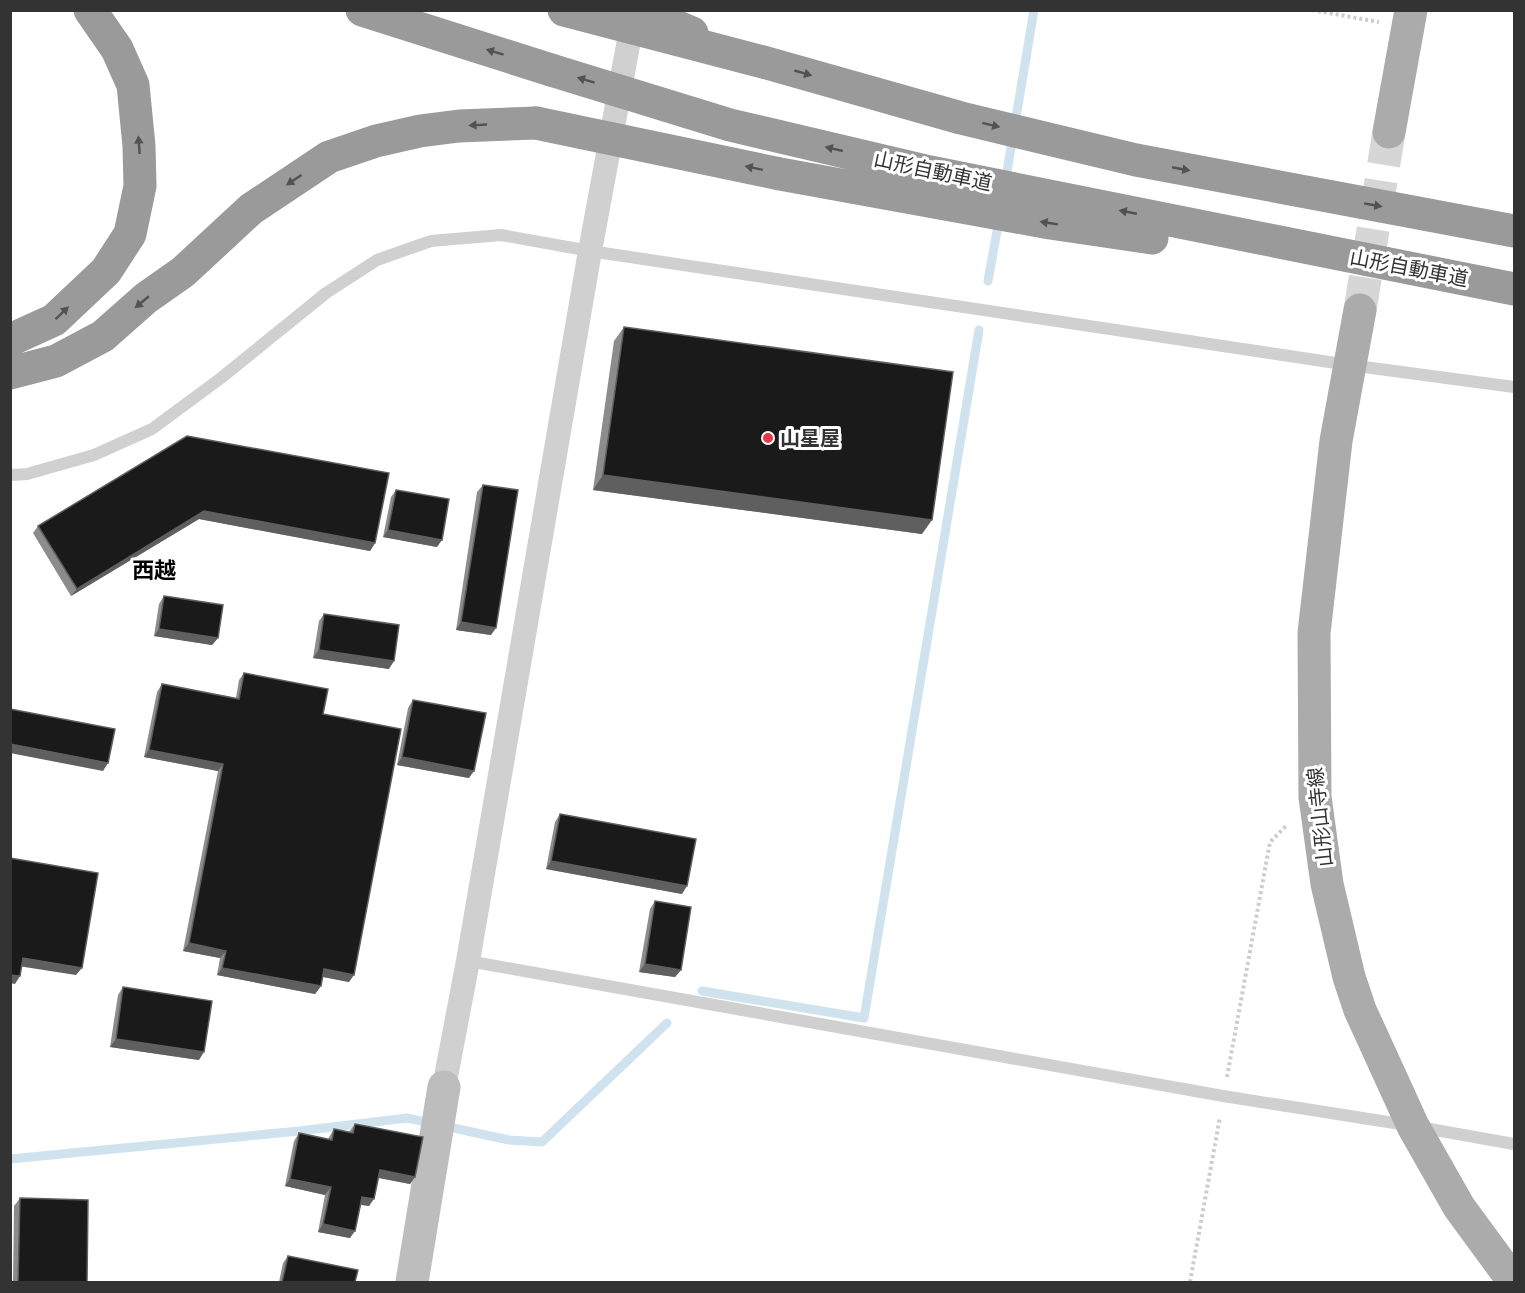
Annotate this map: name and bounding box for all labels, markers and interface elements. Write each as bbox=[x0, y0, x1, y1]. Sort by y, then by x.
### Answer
one-way arrow bbox=[486, 47, 504, 56]
one-way arrow bbox=[795, 69, 813, 78]
one-way arrow bbox=[577, 75, 595, 84]
one-way arrow bbox=[469, 121, 488, 130]
one-way arrow bbox=[982, 121, 1001, 131]
one-way arrow bbox=[134, 135, 144, 154]
one-way arrow bbox=[825, 144, 843, 154]
street label: 山形自動車道 bbox=[872, 146, 994, 196]
one-way arrow bbox=[744, 163, 763, 172]
one-way arrow bbox=[1172, 165, 1191, 174]
one-way arrow bbox=[286, 175, 303, 186]
one-way arrow bbox=[1364, 201, 1383, 210]
one-way arrow bbox=[1118, 207, 1137, 216]
one-way arrow bbox=[1039, 218, 1058, 227]
street label: 山形自動車道 bbox=[1348, 244, 1470, 292]
one-way arrow bbox=[134, 295, 150, 308]
one-way arrow bbox=[54, 306, 68, 320]
place label: 山星屋 bbox=[780, 425, 840, 451]
marker: 山星屋 bbox=[761, 431, 775, 445]
district label: 西越 bbox=[132, 556, 176, 584]
street label: 山形山寺線 bbox=[1302, 766, 1338, 868]

